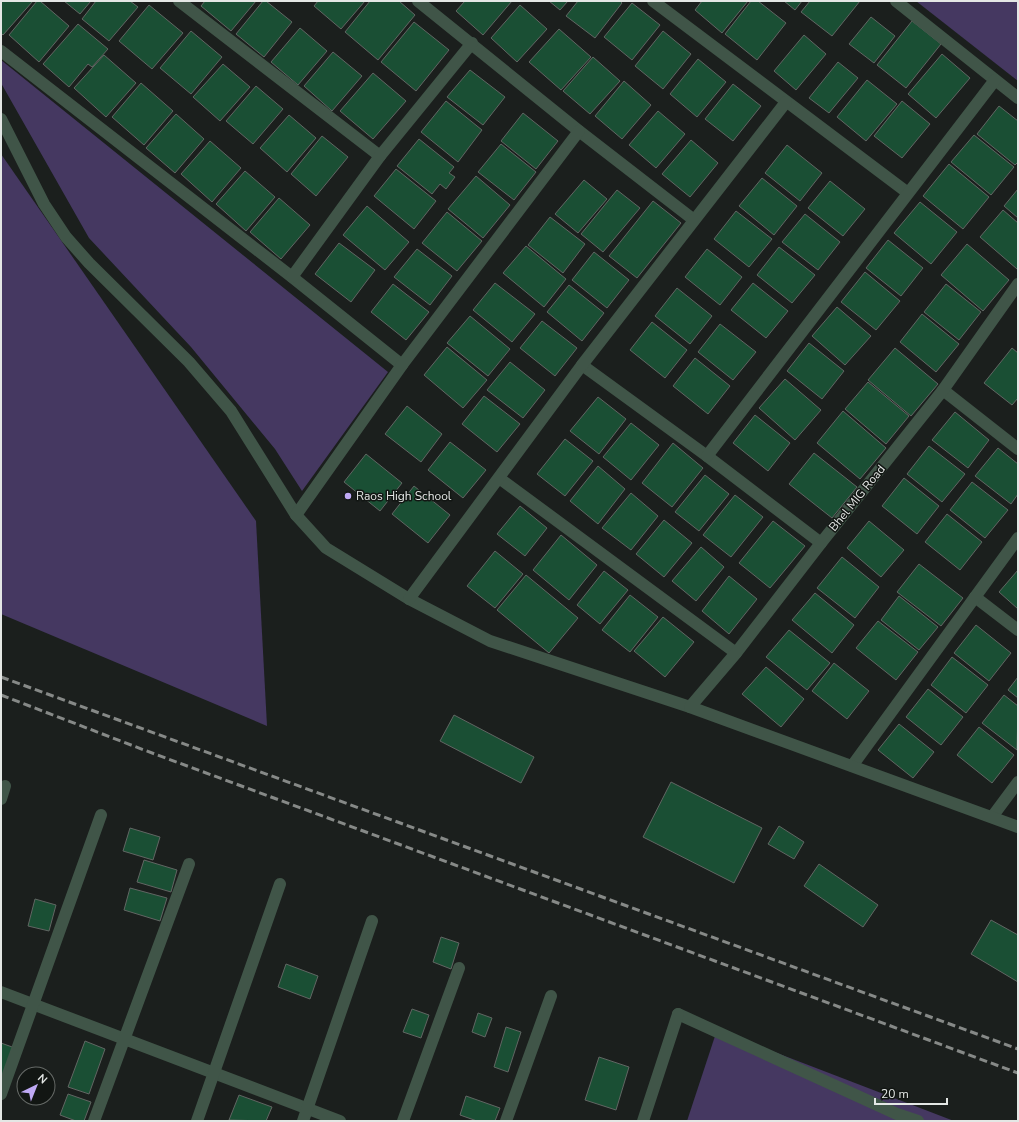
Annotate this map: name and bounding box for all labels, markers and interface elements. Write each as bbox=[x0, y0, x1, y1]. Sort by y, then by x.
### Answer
street label: Bhel MIG Road bbox=[825, 461, 889, 535]
place label: Raos High School bbox=[356, 488, 452, 504]
marker: Raos High School bbox=[343, 491, 353, 501]
north arrow bbox=[16, 1066, 56, 1106]
text: N bbox=[34, 1071, 51, 1087]
scale bar bbox=[875, 1080, 947, 1106]
text: 20 m bbox=[881, 1086, 909, 1102]

